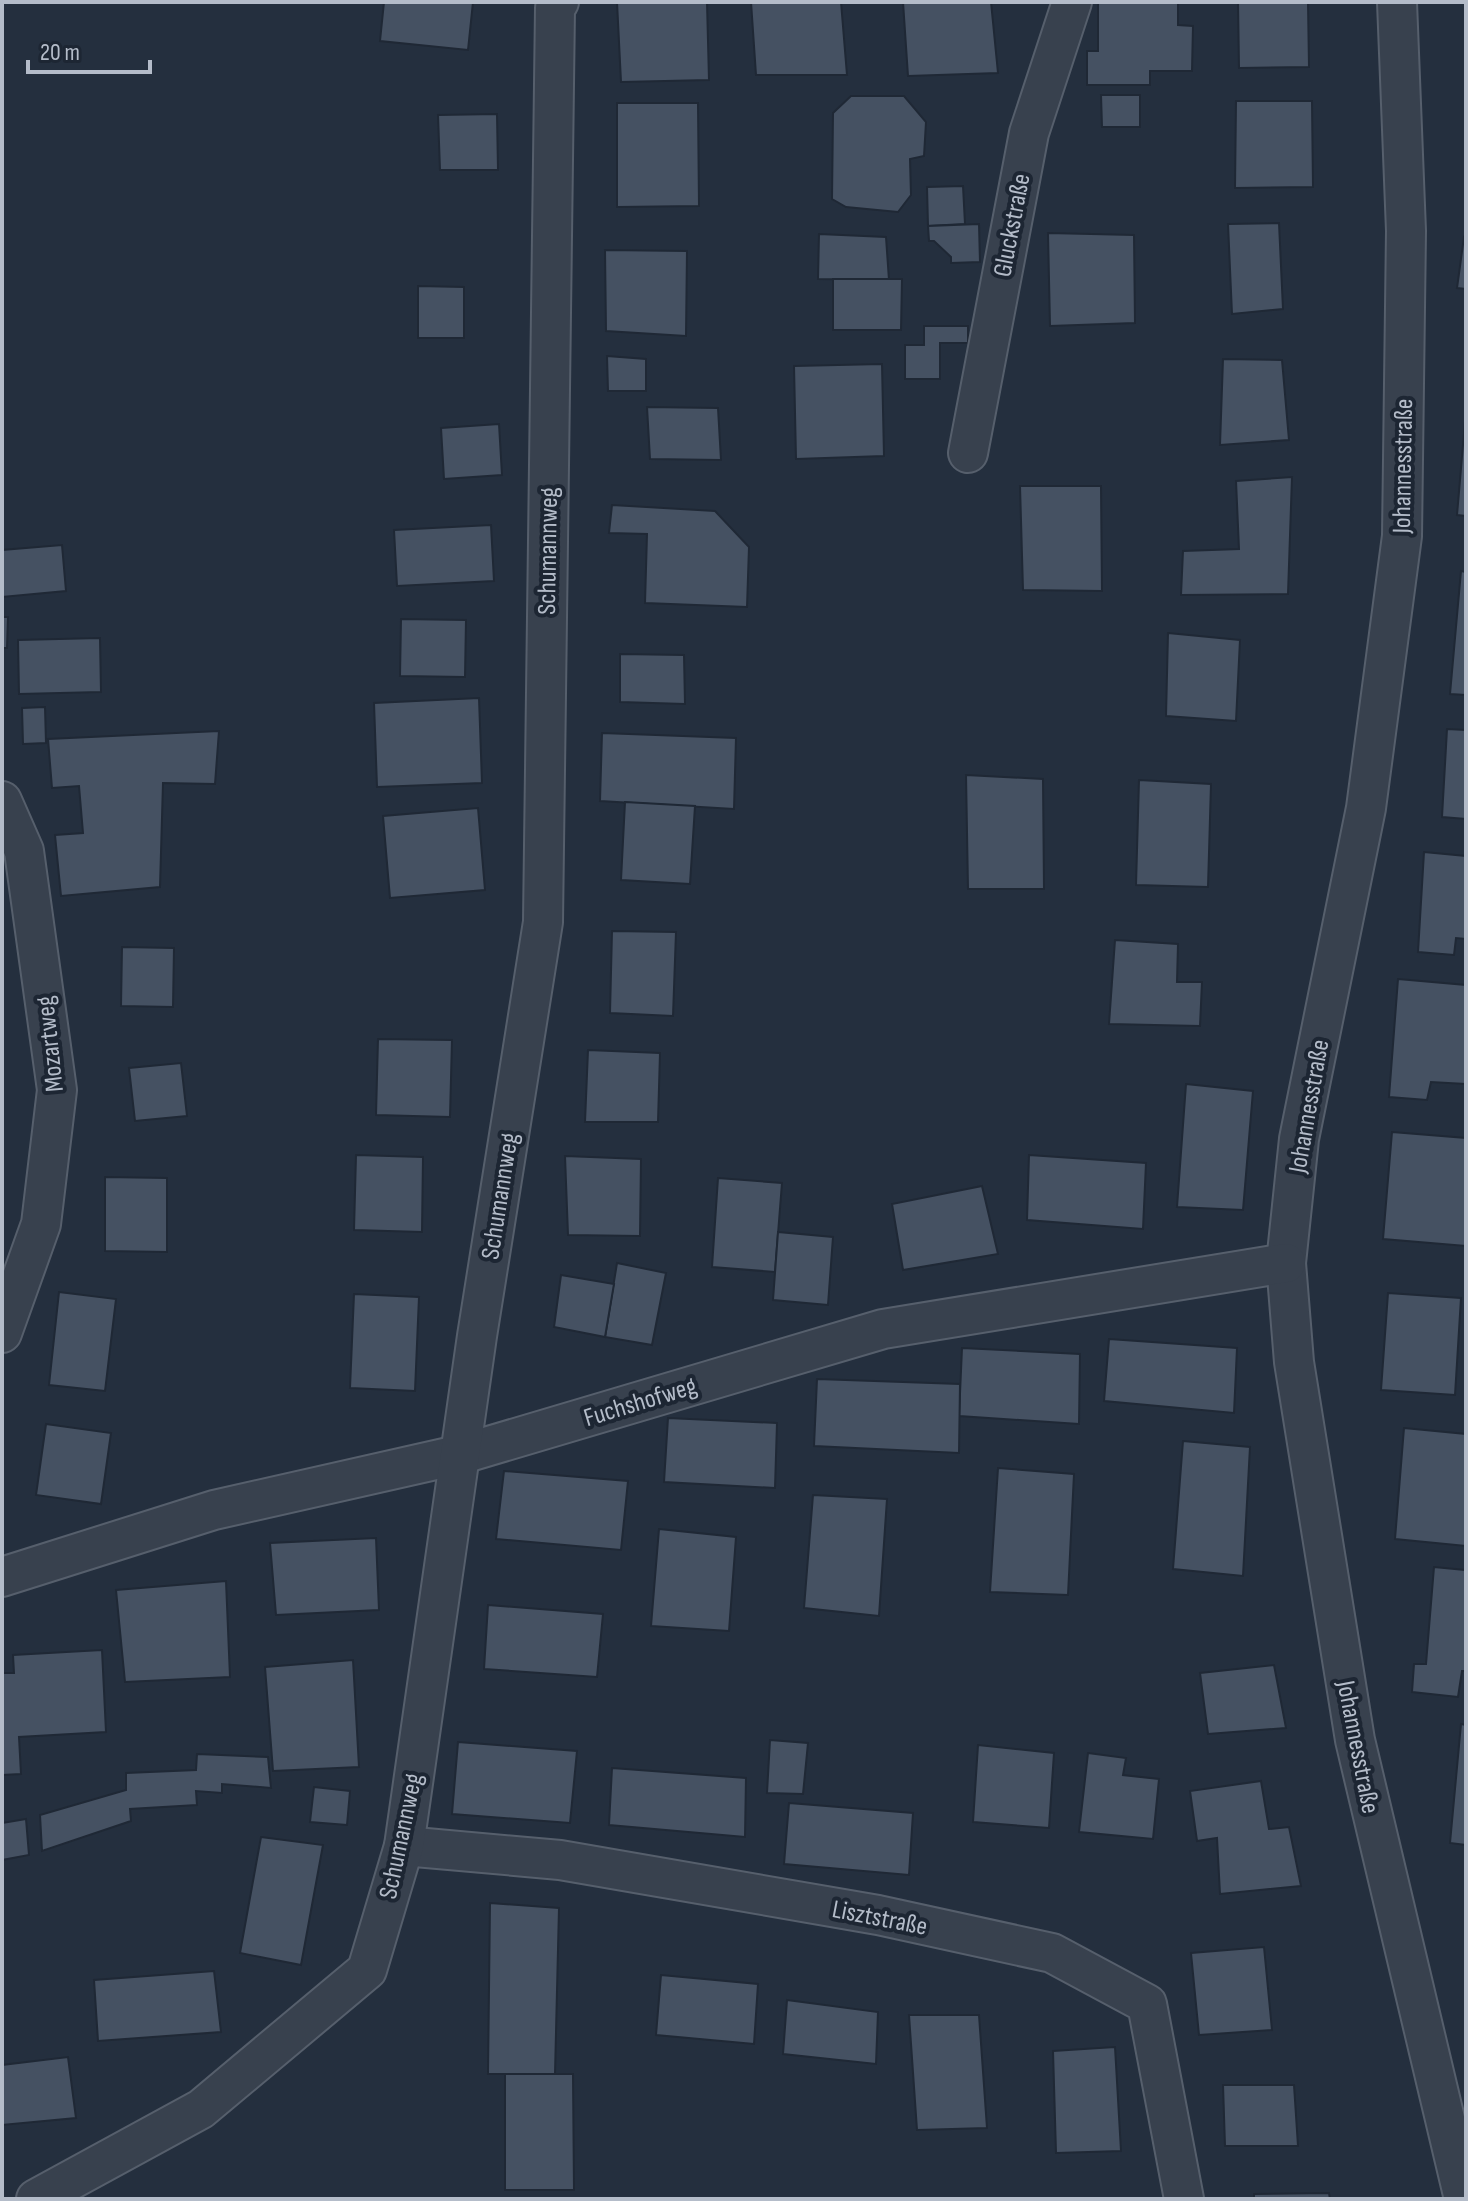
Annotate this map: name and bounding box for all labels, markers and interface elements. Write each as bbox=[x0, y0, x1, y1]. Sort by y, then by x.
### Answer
scale bar bbox=[28, 24, 150, 74]
text: 20 m bbox=[40, 38, 80, 67]
street label: Gluckstraße bbox=[987, 171, 1038, 279]
street label: Johannesstraße bbox=[1387, 398, 1420, 535]
street label: Schumannweg bbox=[532, 487, 565, 615]
street label: Mozartweg bbox=[30, 994, 71, 1093]
street label: Johannesstraße bbox=[1282, 1037, 1336, 1176]
street label: Schumannweg bbox=[475, 1131, 526, 1262]
street label: Fuchshofweg bbox=[580, 1371, 701, 1434]
street label: Johannesstraße bbox=[1329, 1677, 1386, 1816]
street label: Schumannweg bbox=[373, 1771, 430, 1902]
street label: Lisztstraße bbox=[830, 1894, 930, 1943]

